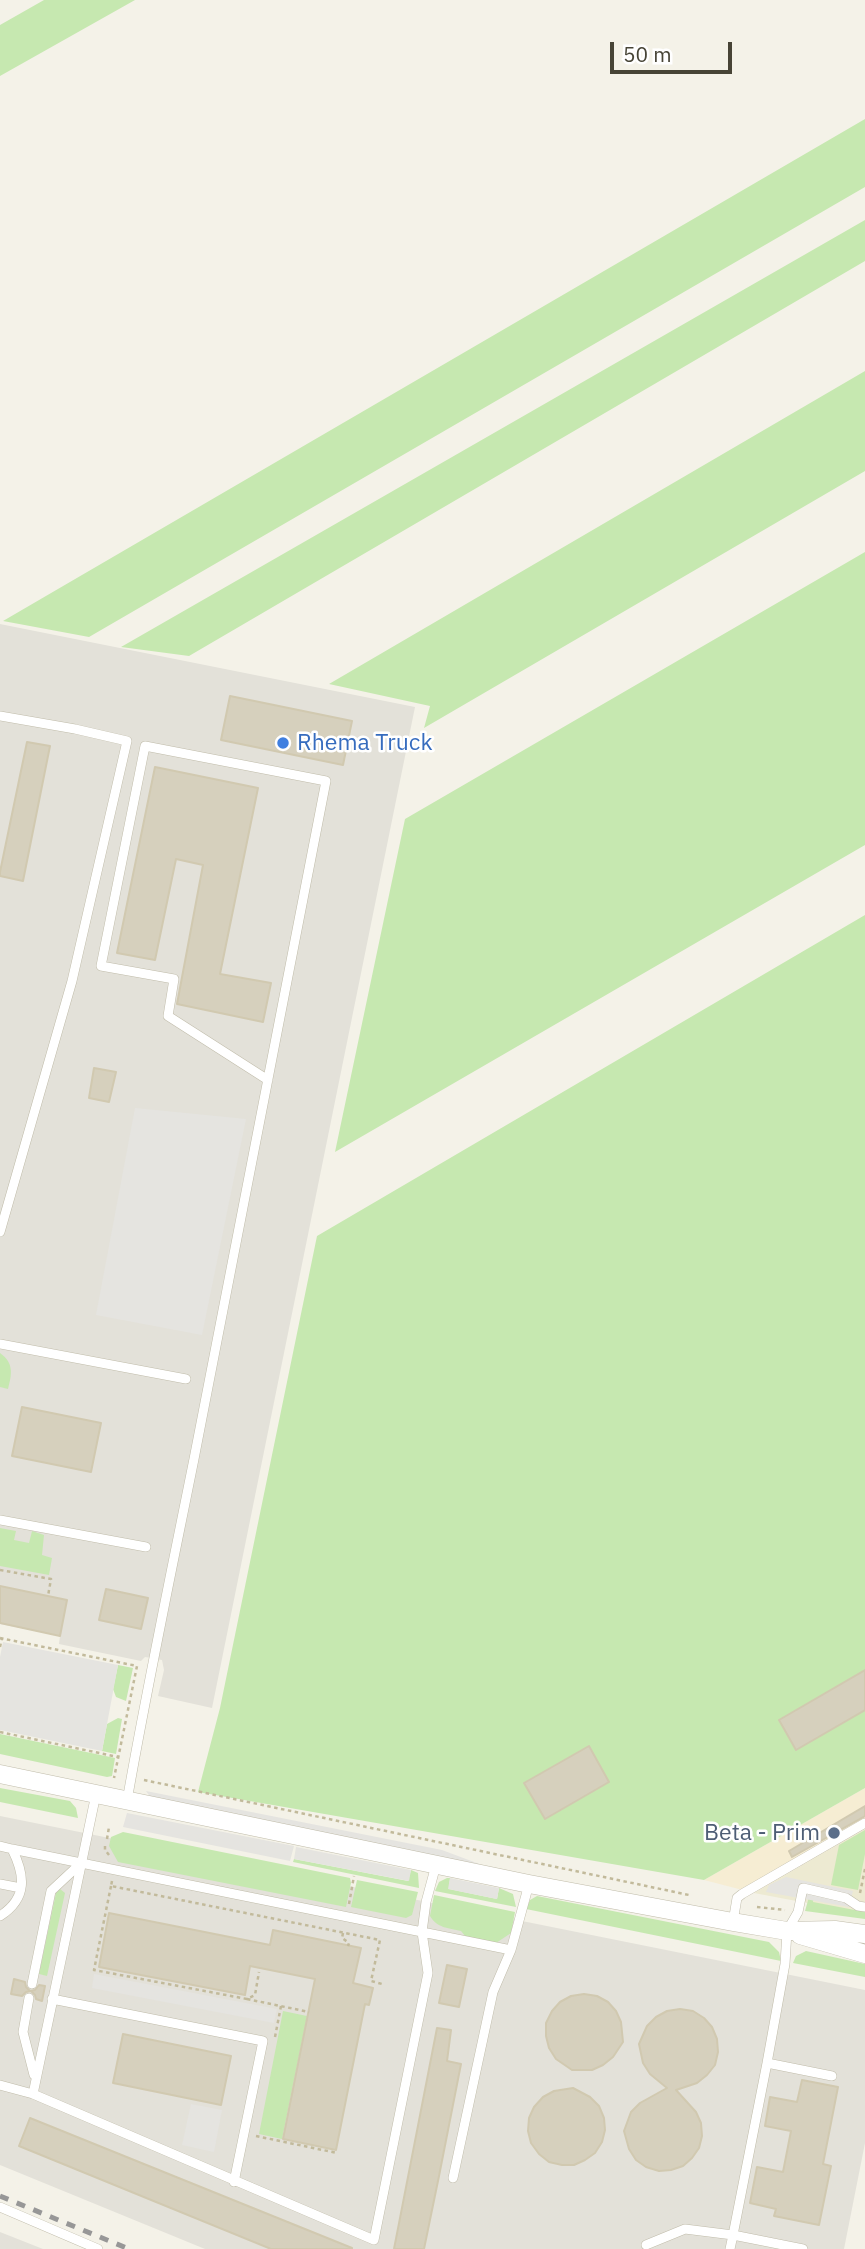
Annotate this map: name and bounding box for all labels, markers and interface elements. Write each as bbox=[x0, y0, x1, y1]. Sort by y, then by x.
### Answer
scale bar bbox=[613, 28, 736, 72]
text: 50 m bbox=[623, 40, 672, 68]
place label: Rhema Truck bbox=[297, 729, 433, 757]
marker: Rhema Truck bbox=[275, 735, 291, 751]
place label: Beta - Prim bbox=[704, 1819, 820, 1847]
marker: Beta - Prim bbox=[826, 1825, 842, 1841]

